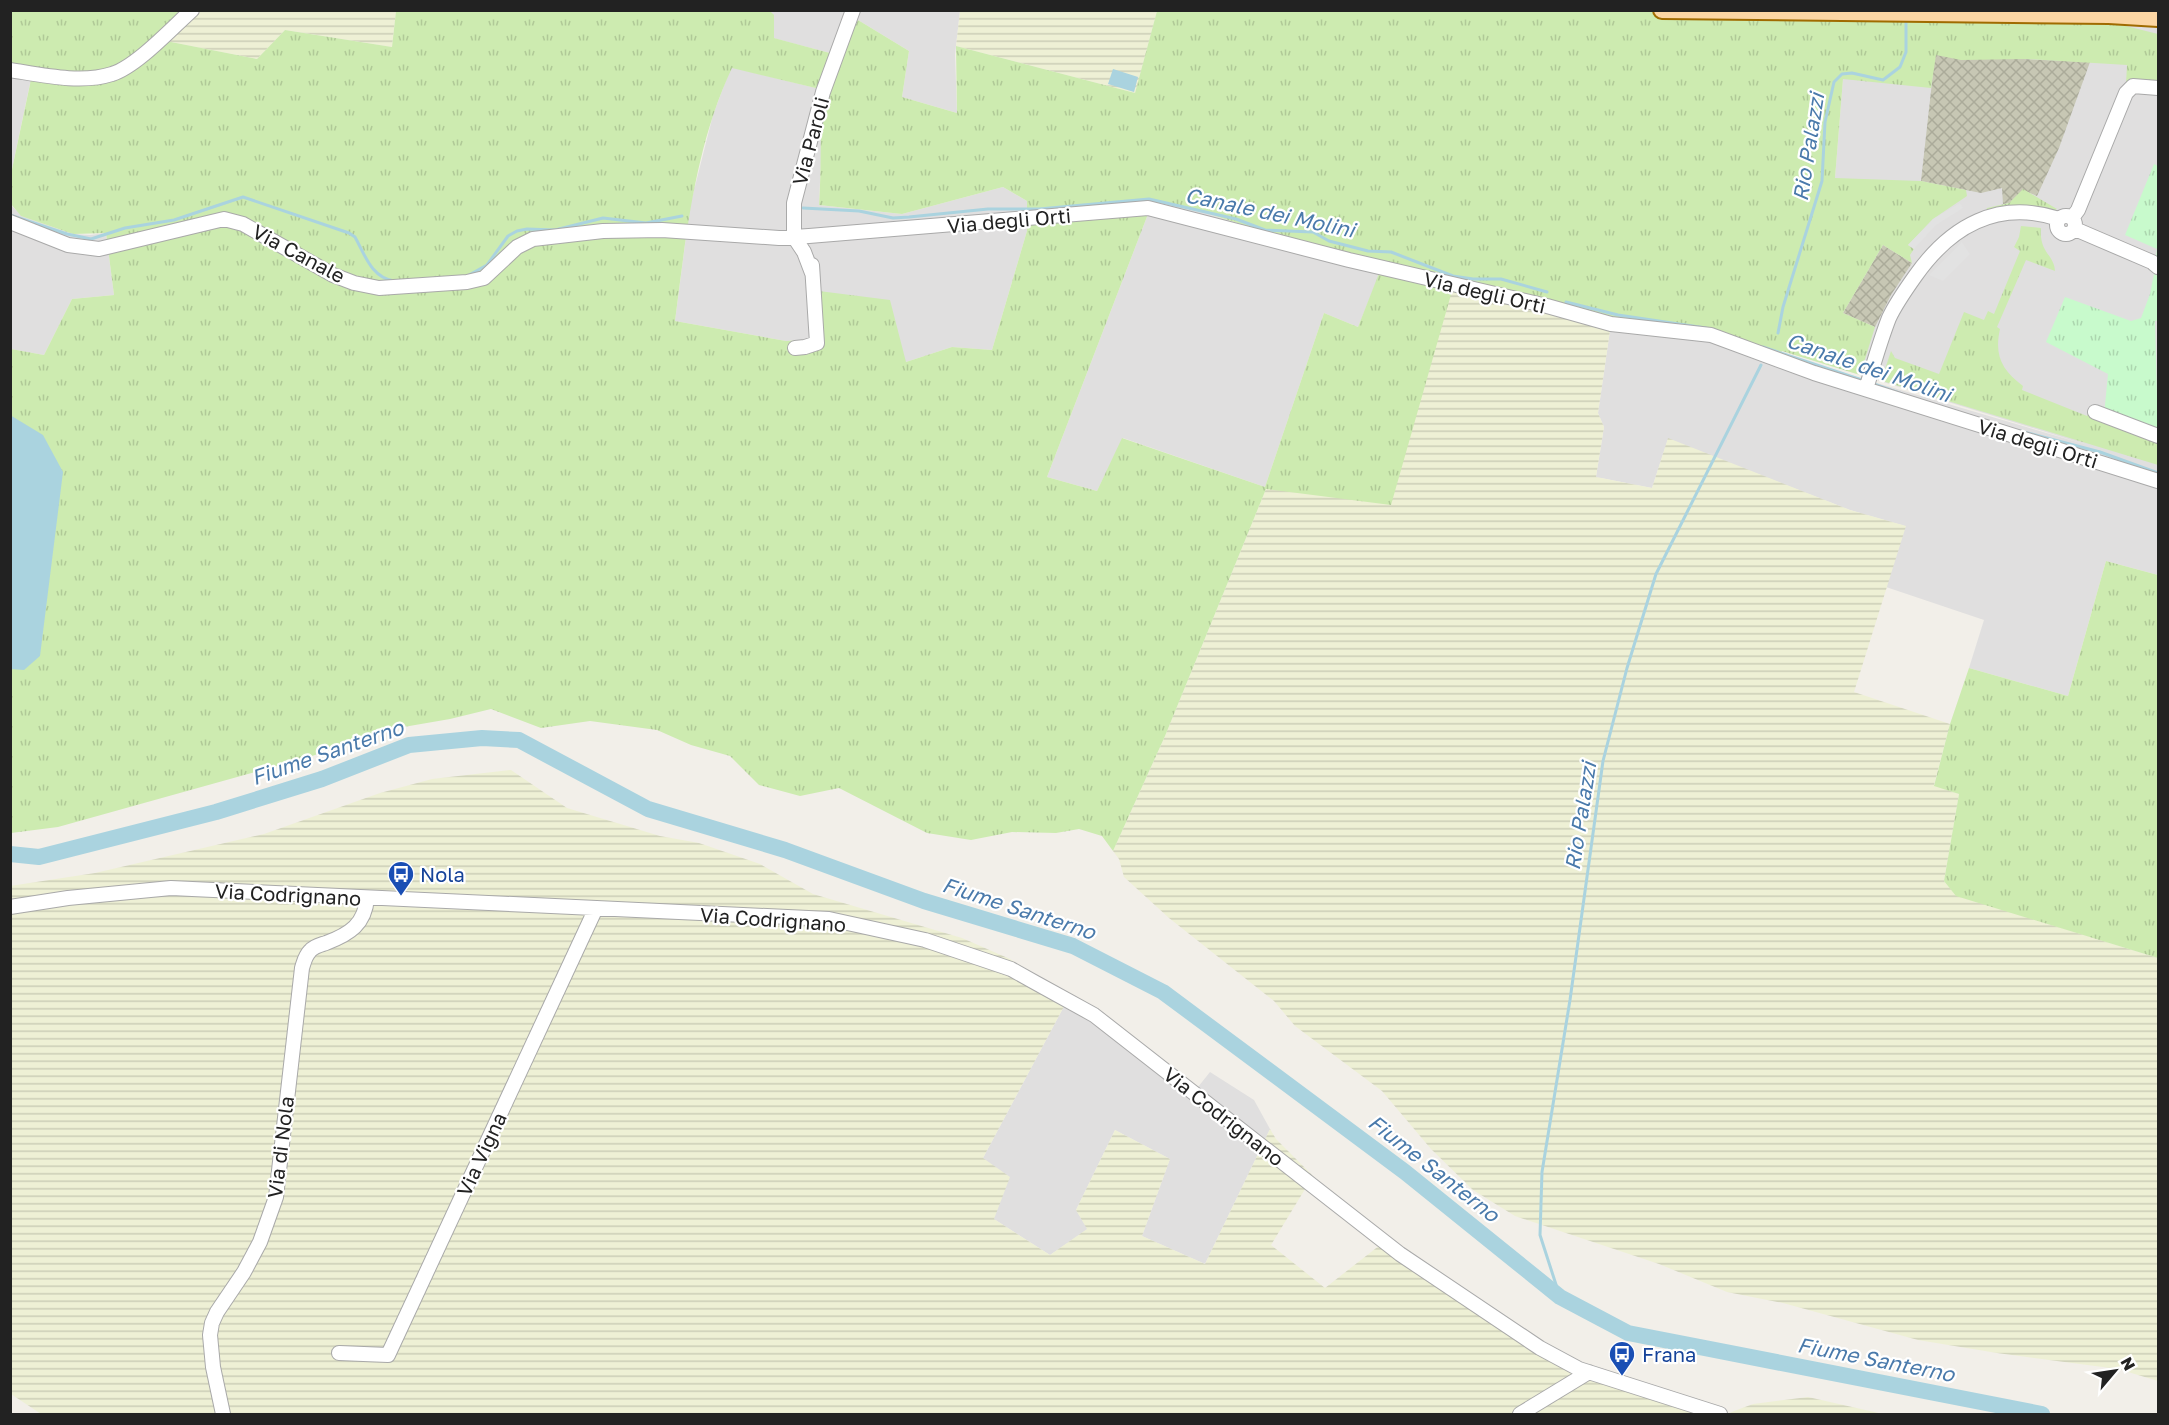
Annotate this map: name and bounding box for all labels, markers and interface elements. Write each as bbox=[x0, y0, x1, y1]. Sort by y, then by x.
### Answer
water label: Rio Palazzi bbox=[1787, 89, 1830, 203]
street label: Via Paroli bbox=[787, 94, 833, 188]
water label: Canale dei Molini bbox=[1183, 181, 1359, 243]
street label: Via degli Orti bbox=[946, 203, 1072, 237]
street label: Via Canale bbox=[249, 219, 349, 287]
street label: Via degli Orti bbox=[1422, 266, 1548, 318]
water label: Canale dei Molini bbox=[1783, 327, 1957, 408]
street label: Via degli Orti bbox=[1975, 413, 2101, 473]
water label: Fiume Santerno bbox=[248, 713, 408, 790]
water label: Rio Palazzi bbox=[1559, 758, 1602, 872]
bus stop icon: Nola bbox=[386, 859, 416, 897]
place label: Nola bbox=[420, 862, 465, 886]
water label: Fiume Santerno bbox=[939, 871, 1100, 945]
street label: Via Codrignano bbox=[214, 878, 362, 910]
street label: Via Codrignano bbox=[699, 902, 847, 936]
street label: Via Codrignano bbox=[1159, 1061, 1289, 1171]
street label: Via di Nola bbox=[262, 1095, 298, 1199]
street label: Via Vigna bbox=[451, 1108, 511, 1200]
water label: Fiume Santerno bbox=[1363, 1109, 1506, 1228]
water label: Fiume Santerno bbox=[1795, 1331, 1958, 1387]
bus stop icon: Frana bbox=[1607, 1339, 1637, 1377]
north arrow bbox=[2085, 1341, 2145, 1401]
place label: Frana bbox=[1642, 1342, 1696, 1366]
text: N bbox=[2116, 1354, 2140, 1374]

